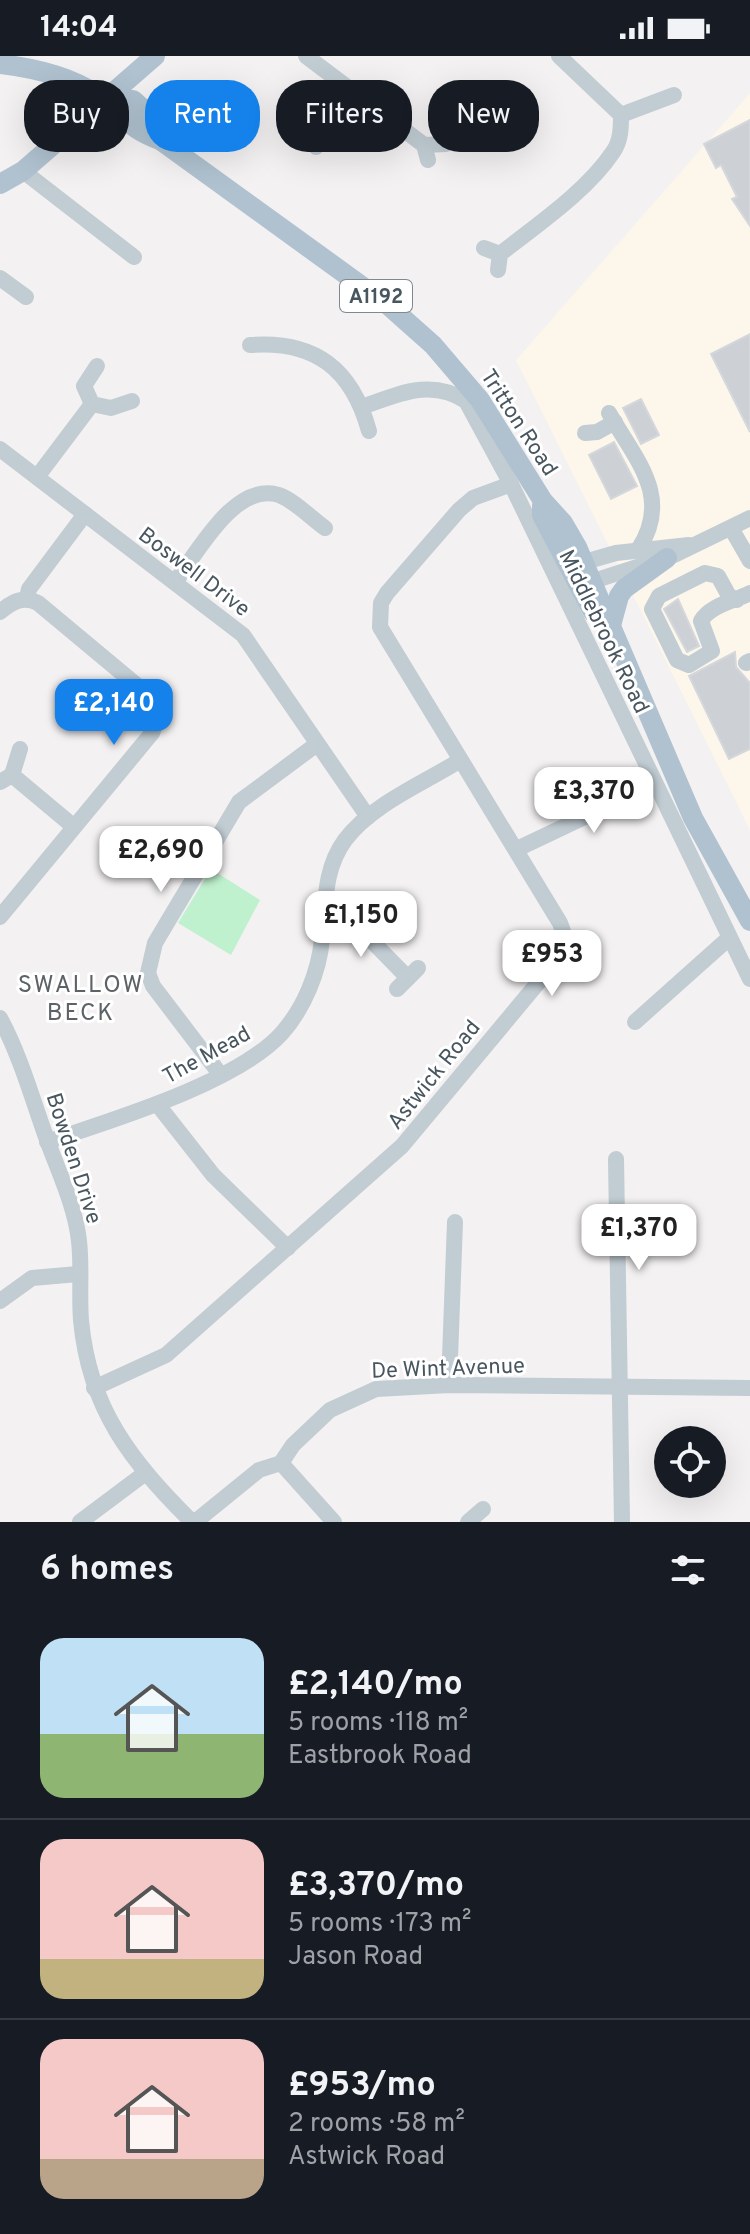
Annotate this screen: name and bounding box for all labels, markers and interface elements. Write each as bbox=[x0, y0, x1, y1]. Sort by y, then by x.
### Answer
text: 14:04 bbox=[40, 10, 118, 47]
chip: Buy bbox=[24, 80, 129, 152]
chip: Rent bbox=[145, 80, 260, 152]
chip: Filters bbox=[276, 80, 412, 152]
chip: New bbox=[428, 80, 539, 152]
road number: A1192 bbox=[340, 280, 412, 312]
street label: Tritton Road bbox=[473, 365, 562, 482]
street label: Boswell Drive bbox=[132, 522, 255, 624]
street label: Middlebrook Road bbox=[551, 546, 654, 718]
pin: £2,140 bbox=[49, 679, 179, 747]
text: £2,140 bbox=[73, 688, 155, 721]
pin: £3,370 bbox=[529, 767, 659, 835]
text: £3,370 bbox=[552, 776, 636, 809]
pin: £2,690 bbox=[96, 826, 226, 894]
text: £2,690 bbox=[117, 835, 205, 868]
pin: £1,150 bbox=[296, 891, 426, 959]
text: £1,150 bbox=[323, 900, 399, 933]
pin: £953 bbox=[505, 930, 599, 998]
text: £953 bbox=[520, 939, 584, 972]
district label: SWALLOW BECK bbox=[18, 971, 144, 1029]
street label: Astwick Road bbox=[383, 1015, 487, 1136]
street label: The Mead bbox=[159, 1021, 256, 1091]
street label: Bowden Drive bbox=[39, 1090, 107, 1228]
pin: £1,370 bbox=[574, 1204, 704, 1272]
text: £1,370 bbox=[599, 1213, 679, 1246]
street label: De Wint Avenue bbox=[371, 1353, 525, 1386]
map controls bbox=[654, 1426, 726, 1498]
button: locate bbox=[654, 1426, 726, 1498]
icon: filters bbox=[666, 1548, 710, 1592]
text: 6 homes bbox=[40, 1549, 174, 1592]
text: £2,140/mo bbox=[288, 1664, 463, 1707]
icon: home bbox=[104, 1670, 200, 1766]
text: 5 rooms · 118 m² bbox=[288, 1707, 468, 1740]
text: Eastbrook Road bbox=[288, 1740, 472, 1773]
text: £3,370/mo bbox=[288, 1865, 464, 1908]
icon: home bbox=[104, 1871, 200, 1967]
text: 5 rooms · 173 m² bbox=[288, 1908, 471, 1941]
text: Jason Road bbox=[288, 1941, 423, 1974]
text: £953/mo bbox=[288, 2065, 436, 2108]
icon: home bbox=[104, 2071, 200, 2167]
text: 2 rooms · 58 m² bbox=[288, 2108, 465, 2141]
text: Astwick Road bbox=[288, 2141, 445, 2174]

